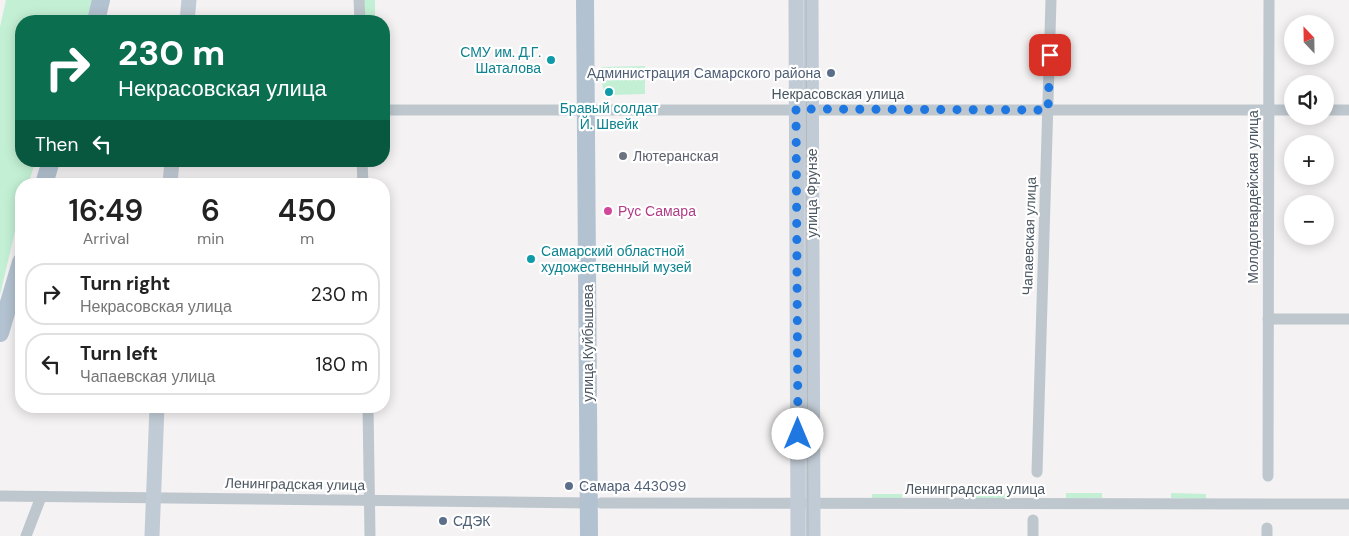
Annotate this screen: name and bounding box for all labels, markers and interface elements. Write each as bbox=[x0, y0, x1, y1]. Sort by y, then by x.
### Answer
north arrow bbox=[1284, 15, 1334, 65]
map controls bbox=[1284, 15, 1334, 245]
text: 230 m bbox=[118, 30, 225, 76]
pin bbox=[1029, 34, 1071, 76]
icon: right bbox=[35, 35, 100, 100]
icon: arrive bbox=[1036, 41, 1064, 69]
place label: СМУ им. Д.Г. Шаталова bbox=[460, 43, 541, 77]
marker: СМУ им. Д.Г. Шаталова bbox=[545, 54, 557, 66]
place label: Администрация Самарского района bbox=[587, 64, 821, 82]
marker: Администрация Самарского района bbox=[825, 67, 837, 79]
text: Некрасовская улица bbox=[118, 74, 327, 103]
button: sound bbox=[1284, 75, 1334, 125]
street label: Некрасовская улица bbox=[772, 85, 905, 103]
marker: Бравый солдат Й. Швейк bbox=[603, 86, 615, 98]
place label: Бравый солдат Й. Швейк bbox=[560, 99, 659, 133]
street label: Молодогвардейская улица bbox=[1244, 110, 1262, 284]
icon: left bbox=[88, 130, 116, 158]
text: Then bbox=[35, 132, 78, 157]
button: + bbox=[1284, 135, 1334, 185]
place label: Лютеранская bbox=[633, 147, 719, 165]
street label: улица Фрунзе bbox=[803, 148, 821, 238]
marker: Лютеранская bbox=[617, 150, 629, 162]
street label: Чапаевская улица bbox=[1018, 176, 1040, 296]
text: 16:49 bbox=[69, 191, 143, 230]
text: 6 bbox=[201, 191, 220, 230]
text: 450 bbox=[278, 191, 336, 230]
button: − bbox=[1284, 195, 1334, 245]
place label: Рус Самара bbox=[618, 202, 696, 220]
marker: Рус Самара bbox=[602, 205, 614, 217]
text: Arrival bbox=[83, 228, 129, 249]
text: min bbox=[197, 228, 224, 249]
text: m bbox=[300, 228, 314, 249]
place label: Самарский областной художественный музей bbox=[541, 242, 692, 276]
marker: Самарский областной художественный музей bbox=[525, 253, 537, 265]
text: Turn right bbox=[80, 271, 170, 296]
icon: right bbox=[37, 280, 65, 308]
text: 230 m bbox=[311, 282, 368, 307]
street label: улица Куйбышева bbox=[579, 284, 597, 402]
text: Некрасовская улица bbox=[80, 296, 232, 317]
text: Turn left bbox=[80, 341, 158, 366]
icon: left bbox=[37, 350, 65, 378]
text: 180 m bbox=[316, 352, 368, 377]
text: Чапаевская улица bbox=[80, 366, 216, 387]
position arrow bbox=[771, 407, 823, 459]
street label: Ленинградская улица bbox=[225, 474, 365, 494]
place label: Самара 443099 bbox=[579, 477, 686, 495]
marker: Самара 443099 bbox=[563, 480, 575, 492]
street label: Ленинградская улица bbox=[905, 480, 1045, 498]
place label: СДЭК bbox=[453, 512, 491, 530]
marker: СДЭК bbox=[437, 515, 449, 527]

